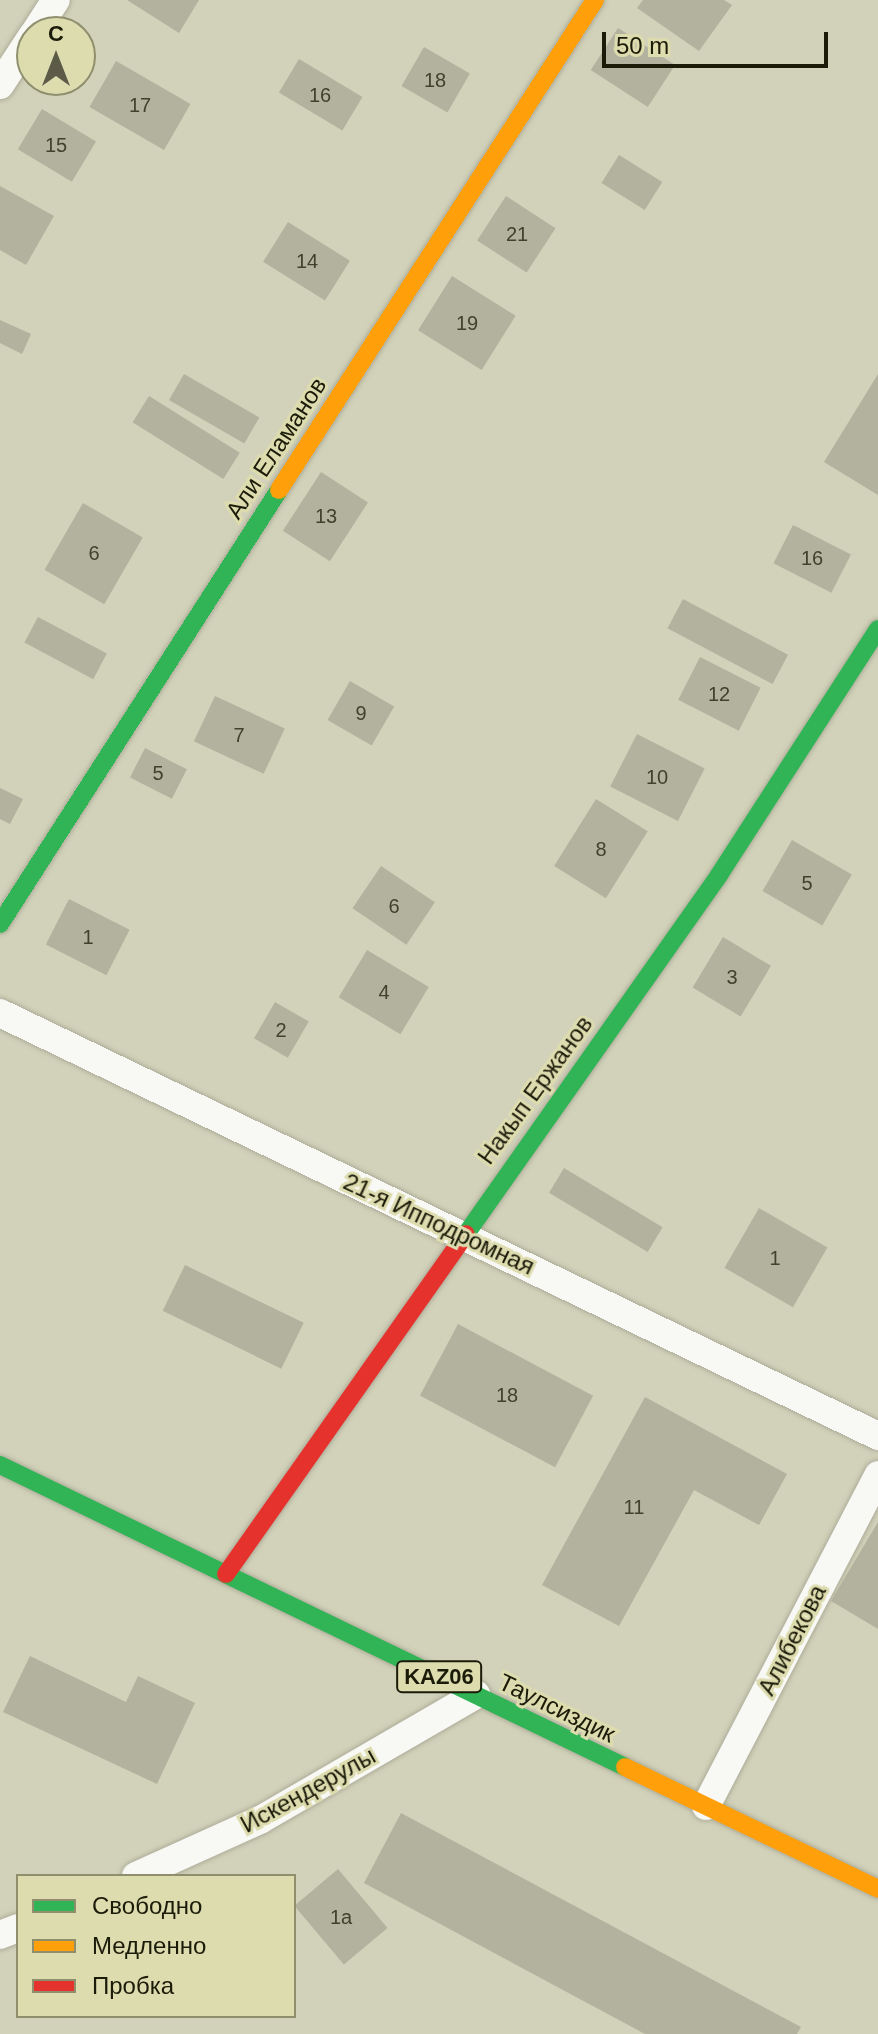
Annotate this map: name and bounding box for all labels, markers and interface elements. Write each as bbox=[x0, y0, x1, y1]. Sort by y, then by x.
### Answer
north arrow bbox=[16, 16, 96, 96]
scale bar bbox=[606, 16, 832, 66]
text: С bbox=[48, 21, 64, 46]
text: 50 m bbox=[616, 32, 669, 59]
house number: 18 bbox=[424, 68, 446, 92]
house number: 16 bbox=[309, 83, 331, 107]
house number: 17 bbox=[129, 93, 151, 117]
house number: 15 bbox=[45, 133, 67, 157]
house number: 21 bbox=[506, 222, 528, 246]
house number: 14 bbox=[296, 249, 318, 273]
house number: 19 bbox=[456, 311, 478, 335]
street label: Али Еламанов bbox=[220, 372, 332, 524]
house number: 13 bbox=[315, 504, 337, 528]
house number: 6 bbox=[88, 541, 100, 565]
house number: 16 bbox=[801, 546, 823, 570]
house number: 12 bbox=[708, 682, 730, 706]
house number: 9 bbox=[355, 701, 367, 725]
house number: 7 bbox=[233, 723, 245, 747]
house number: 5 bbox=[152, 761, 164, 785]
house number: 10 bbox=[646, 765, 668, 789]
house number: 8 bbox=[595, 837, 607, 861]
house number: 5 bbox=[801, 871, 813, 895]
house number: 6 bbox=[388, 894, 400, 918]
house number: 1 bbox=[82, 925, 94, 949]
house number: 3 bbox=[726, 965, 738, 989]
house number: 4 bbox=[378, 980, 390, 1004]
street label: Накып Ержанов bbox=[472, 1010, 598, 1170]
house number: 2 bbox=[275, 1018, 287, 1042]
street label: 21-я Ипподромная bbox=[339, 1167, 539, 1281]
house number: 1 bbox=[769, 1246, 781, 1270]
house number: 18 bbox=[496, 1383, 518, 1407]
house number: 11 bbox=[624, 1495, 644, 1519]
street label: Алибекова bbox=[752, 1580, 832, 1700]
road number: KAZ06 bbox=[395, 1659, 483, 1695]
street label: Таулсиздик bbox=[494, 1667, 620, 1749]
street label: Искендерулы bbox=[236, 1741, 380, 1839]
legend bbox=[16, 1874, 296, 2018]
text: Свободно bbox=[92, 1892, 202, 1919]
house number: 1а bbox=[330, 1905, 352, 1929]
text: Медленно bbox=[92, 1932, 206, 1959]
text: Пробка bbox=[92, 1972, 174, 1999]

